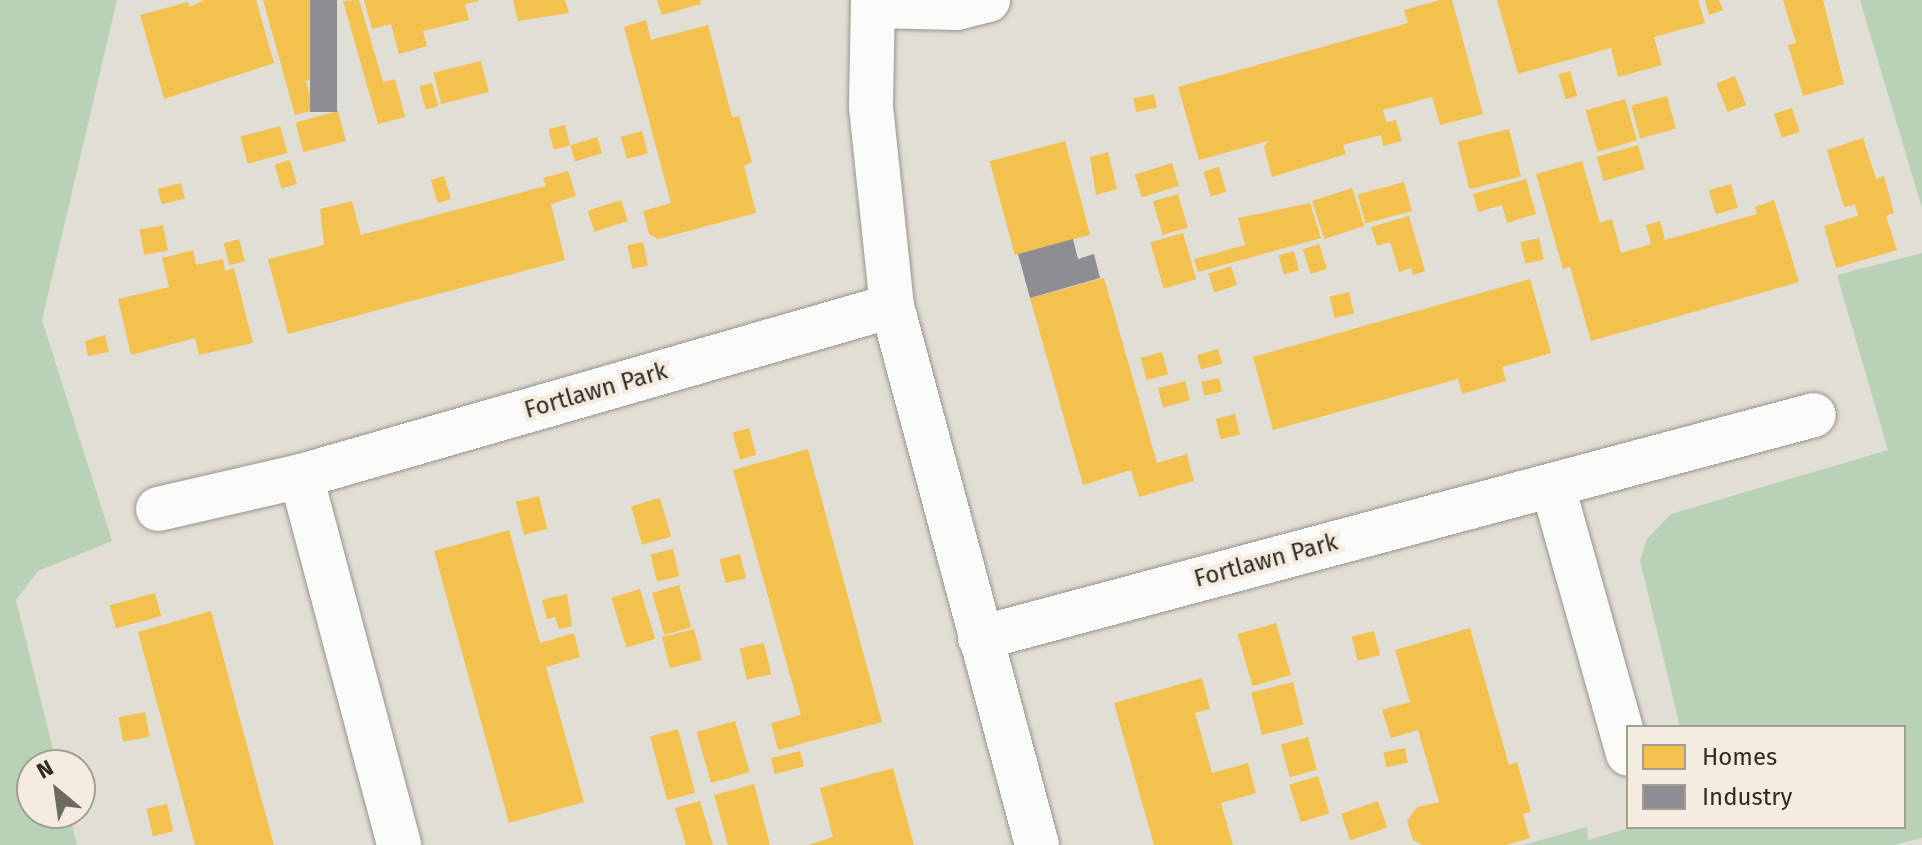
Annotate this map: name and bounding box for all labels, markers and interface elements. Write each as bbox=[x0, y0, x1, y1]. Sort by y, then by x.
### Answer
street label: Fortlawn Park bbox=[521, 357, 671, 425]
street label: Fortlawn Park bbox=[1191, 528, 1341, 594]
legend bbox=[1626, 725, 1906, 829]
text: Homes bbox=[1702, 743, 1777, 771]
north arrow bbox=[16, 749, 96, 829]
text: N bbox=[32, 754, 58, 785]
text: Industry bbox=[1702, 783, 1792, 811]

